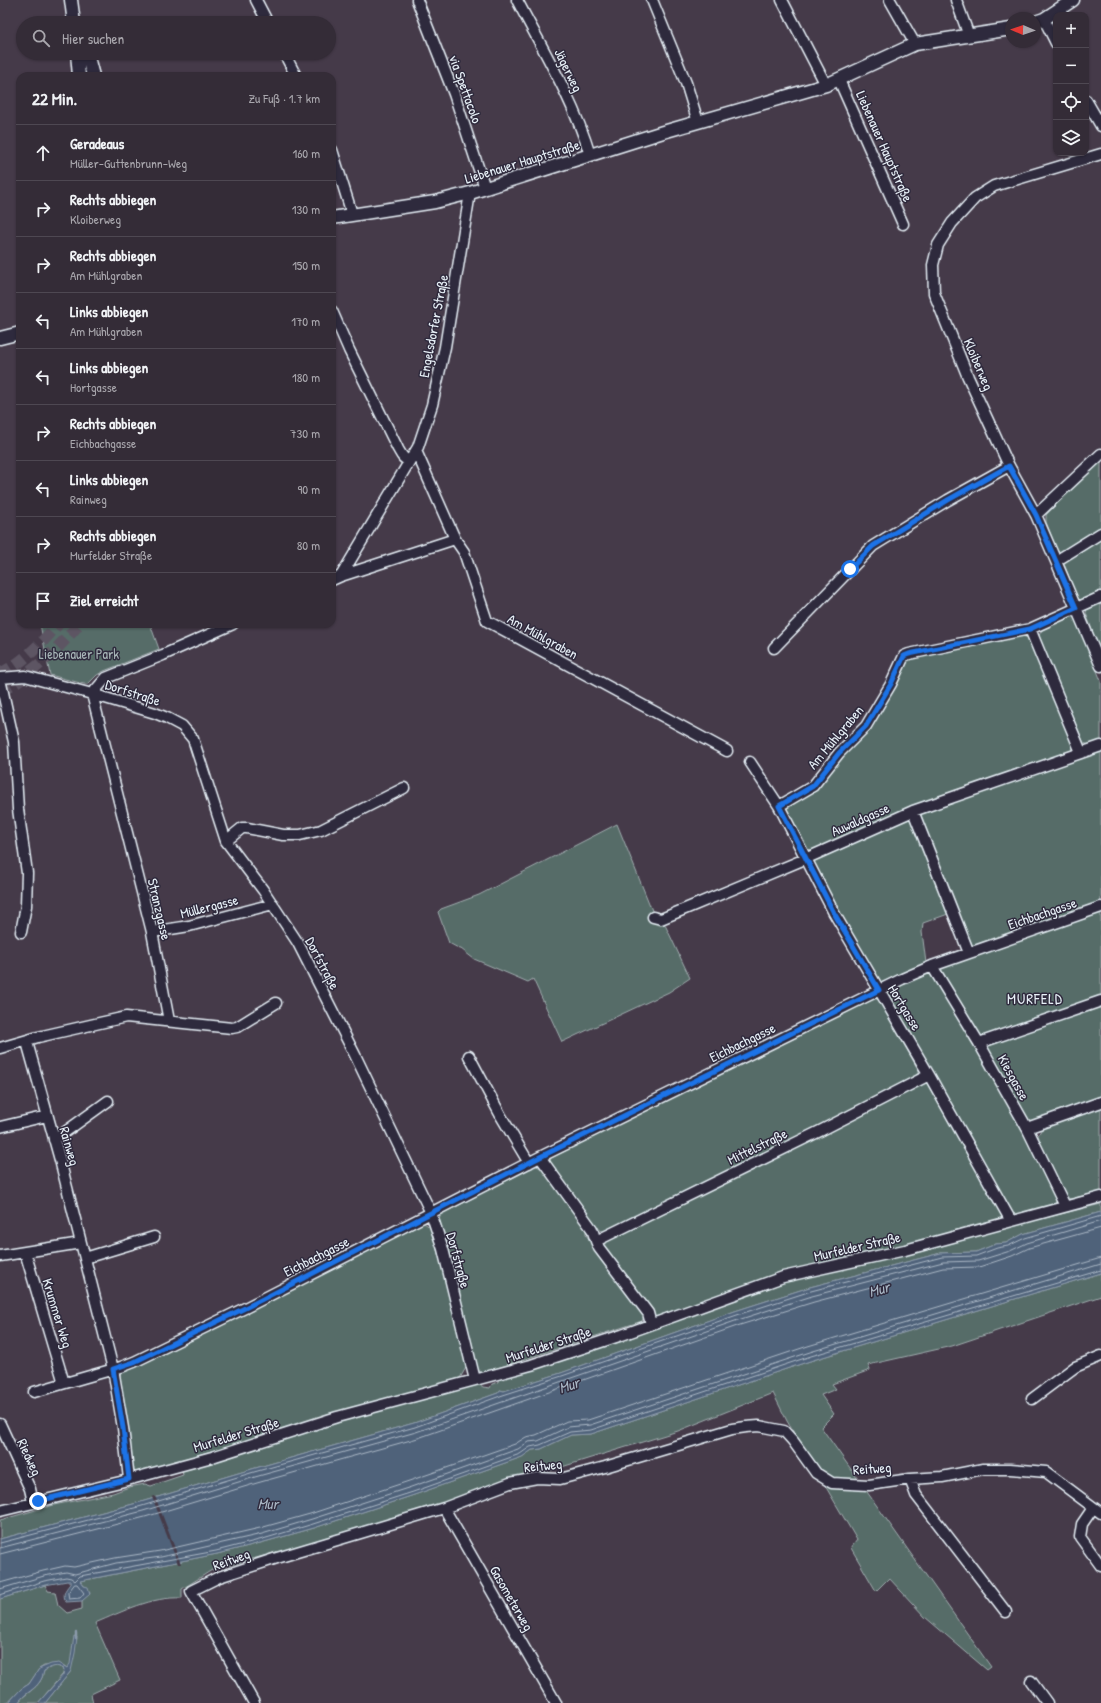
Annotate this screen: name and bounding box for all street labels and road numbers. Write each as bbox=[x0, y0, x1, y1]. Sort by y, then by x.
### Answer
street label: Jägerweg bbox=[549, 45, 588, 95]
street label: via Spettacolo bbox=[444, 52, 487, 126]
street label: Liebenauer Hauptstraße bbox=[851, 88, 918, 205]
street label: Liebenauer Hauptstraße bbox=[462, 134, 583, 188]
street label: Engelsdorfer Straße bbox=[414, 273, 453, 379]
street label: Kloiberweg bbox=[959, 335, 998, 393]
street label: Am Mühlgraben bbox=[504, 609, 582, 664]
street label: Dorfstraße bbox=[103, 674, 163, 711]
street label: Am Mühlgraben bbox=[803, 701, 868, 774]
street label: Auwaldgasse bbox=[828, 798, 893, 841]
street label: Stranzgasse bbox=[143, 876, 176, 942]
street label: Müllergasse bbox=[178, 890, 241, 923]
street label: Eichbachgasse bbox=[1005, 892, 1080, 935]
street label: Dorfstraße bbox=[300, 933, 345, 993]
street label: Hortgasse bbox=[883, 980, 926, 1034]
street label: Eichbachgasse bbox=[706, 1018, 779, 1067]
street label: Kiesgasse bbox=[993, 1051, 1035, 1104]
street label: Mittelstraße bbox=[724, 1123, 791, 1170]
street label: Rainweg bbox=[54, 1124, 85, 1168]
street label: Murfelder Straße bbox=[812, 1227, 903, 1266]
street label: Dorfstraße bbox=[442, 1230, 476, 1291]
street label: Eichbachgasse bbox=[280, 1231, 353, 1282]
street label: Krummer Weg bbox=[37, 1276, 78, 1350]
street label: Murfelder Straße bbox=[503, 1321, 594, 1368]
street label: Murfelder Straße bbox=[191, 1412, 282, 1457]
street label: Riedweg bbox=[12, 1435, 47, 1479]
street label: Reitweg bbox=[523, 1454, 563, 1477]
street label: Reitweg bbox=[852, 1457, 892, 1480]
street label: Reitweg bbox=[210, 1544, 253, 1575]
street label: Gasometerweg bbox=[485, 1562, 538, 1635]

